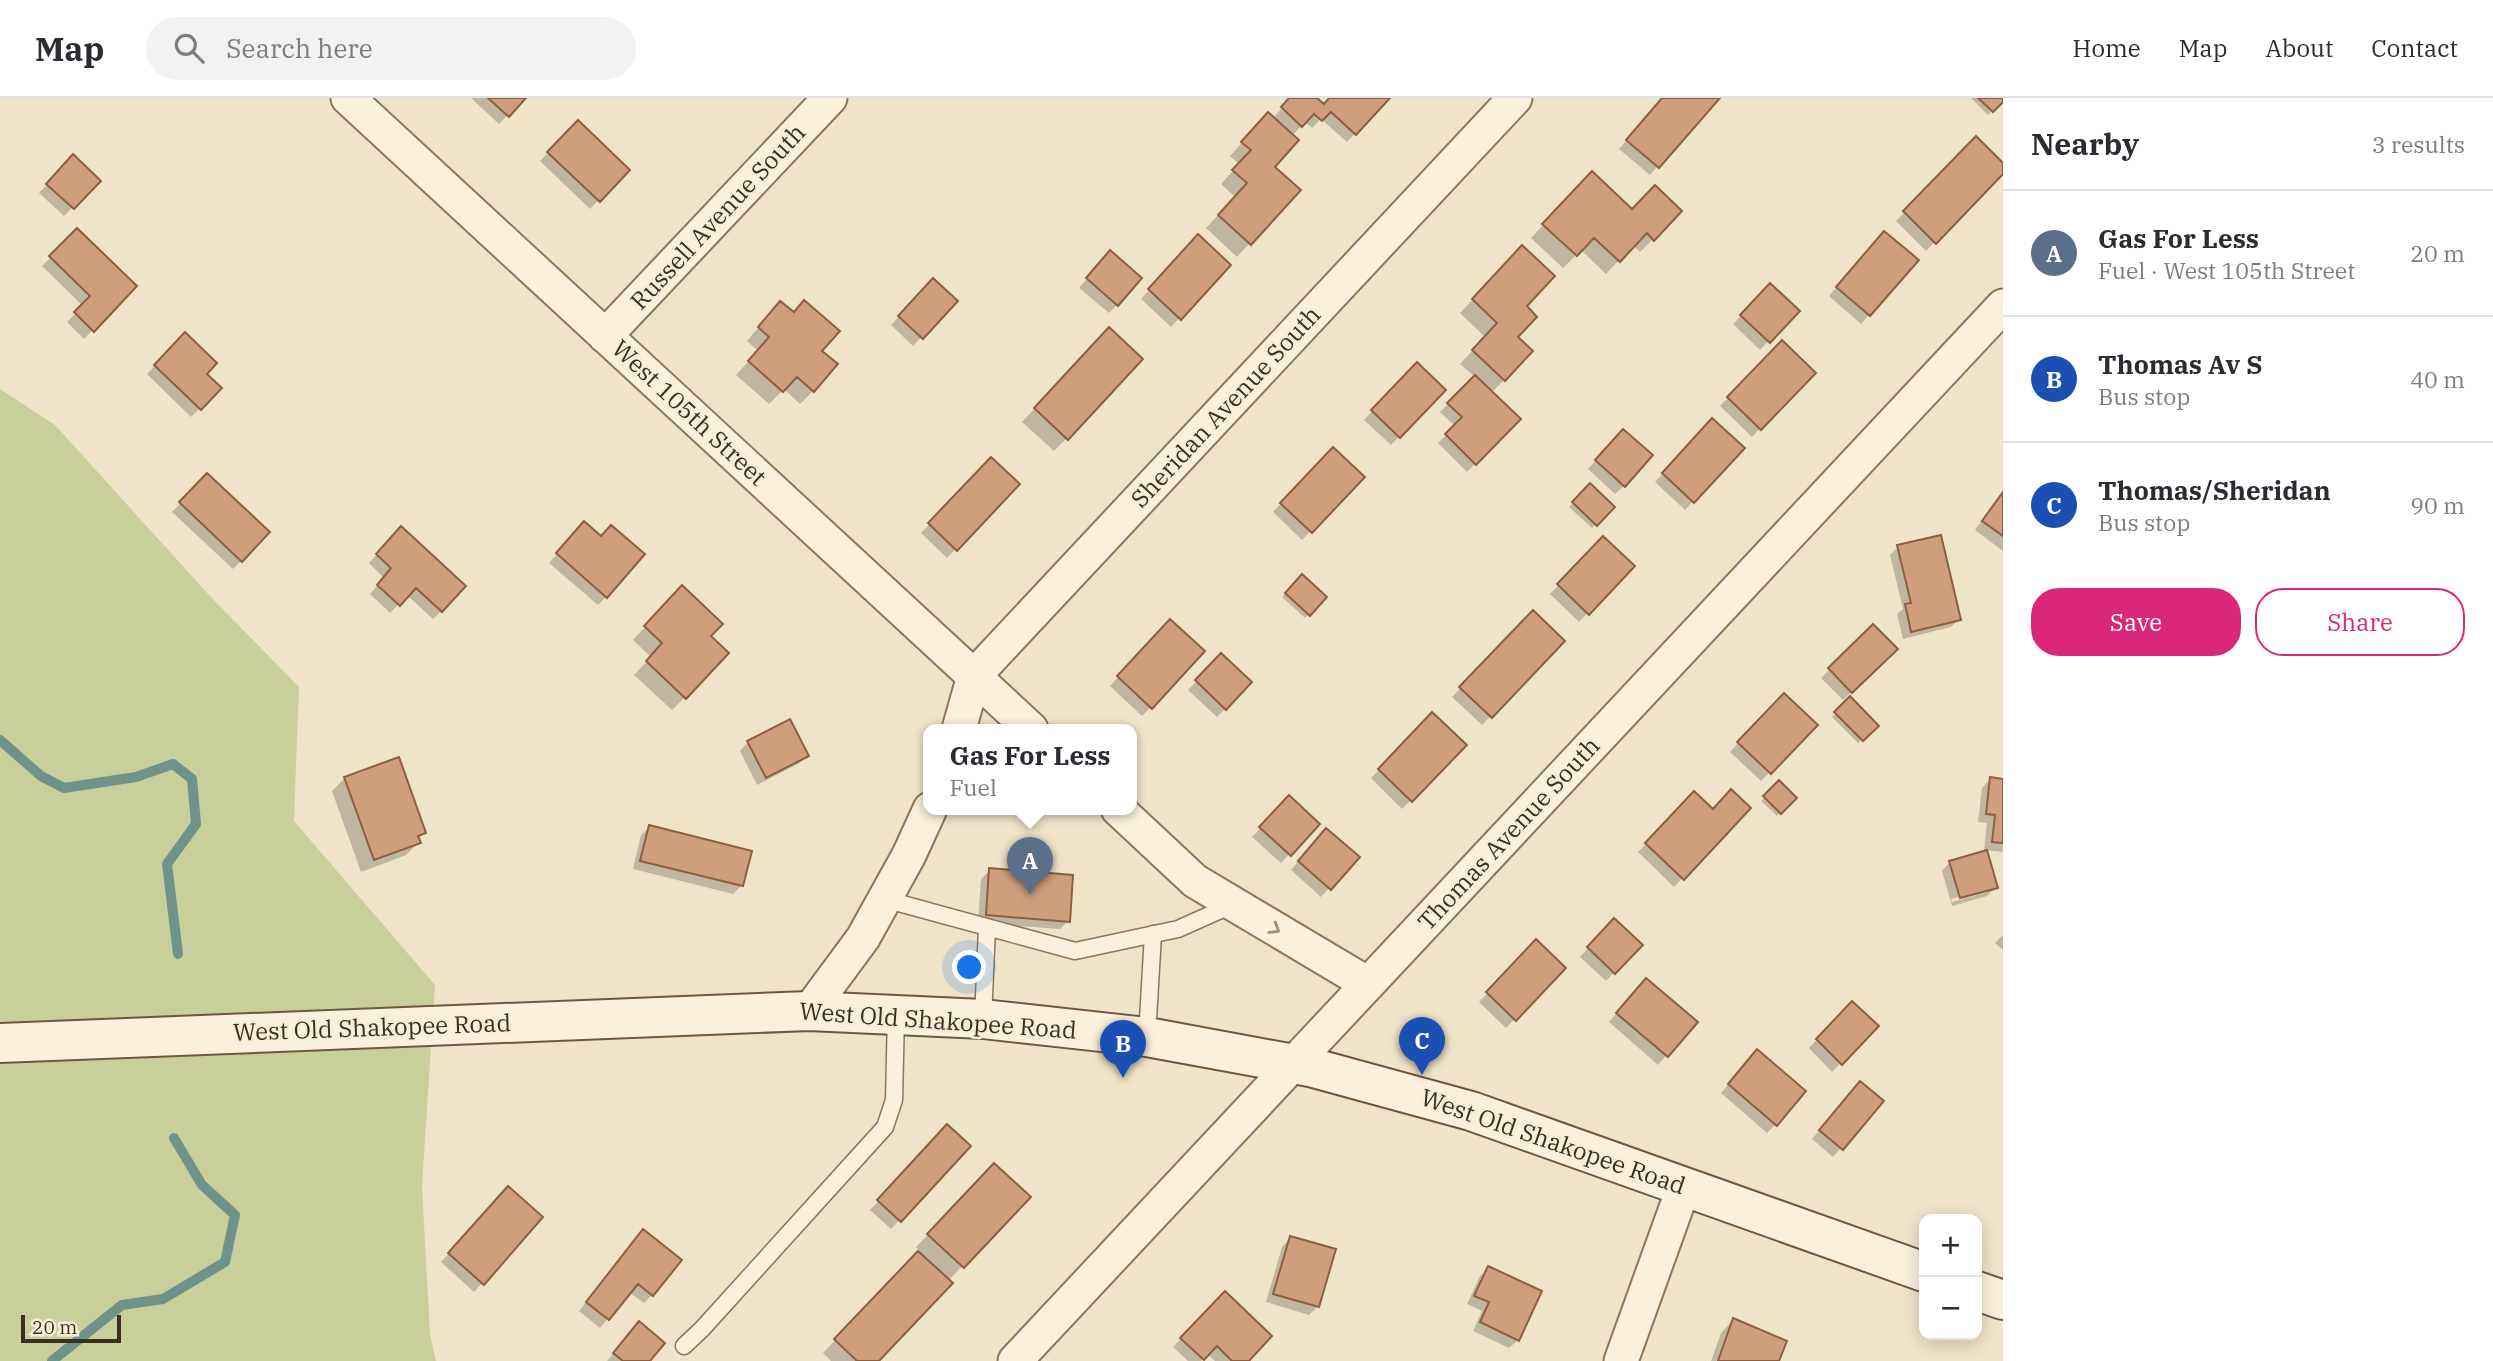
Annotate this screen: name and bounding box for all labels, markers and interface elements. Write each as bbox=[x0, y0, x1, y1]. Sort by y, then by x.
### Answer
search box bbox=[146, 17, 636, 80]
text: Map bbox=[35, 27, 104, 70]
icon: search bbox=[170, 29, 208, 67]
text: Search here bbox=[226, 31, 373, 65]
text: Home bbox=[2073, 32, 2141, 64]
text: Map bbox=[2179, 32, 2227, 64]
text: About bbox=[2265, 32, 2333, 64]
text: Contact bbox=[2371, 32, 2458, 64]
street label: Russell Avenue South bbox=[623, 117, 812, 316]
text: Nearby bbox=[2031, 124, 2139, 163]
text: 3 results bbox=[2372, 129, 2465, 159]
text: Gas For Less bbox=[2098, 221, 2259, 255]
text: A bbox=[2046, 238, 2062, 268]
text: 20 m bbox=[2410, 238, 2465, 268]
text: Fuel · West 105th Street bbox=[2098, 255, 2355, 285]
street label: Sheridan Avenue South bbox=[1123, 299, 1327, 514]
street label: West 105th Street bbox=[606, 332, 774, 492]
text: Thomas Av S bbox=[2098, 347, 2263, 381]
text: B bbox=[2046, 364, 2062, 394]
text: 40 m bbox=[2410, 364, 2465, 394]
text: Bus stop bbox=[2098, 381, 2190, 411]
text: Thomas/Sheridan bbox=[2098, 473, 2331, 507]
text: C bbox=[2046, 490, 2062, 520]
text: 90 m bbox=[2410, 490, 2465, 520]
text: Bus stop bbox=[2098, 507, 2190, 537]
button: Save bbox=[2031, 588, 2241, 656]
button: Share bbox=[2255, 588, 2465, 656]
popup bbox=[923, 724, 1137, 815]
street label: Thomas Avenue South bbox=[1410, 730, 1606, 937]
text: Gas For Less bbox=[950, 738, 1110, 772]
text: Fuel bbox=[950, 772, 997, 802]
pin: A bbox=[1007, 837, 1053, 895]
one-way arrow bbox=[1268, 920, 1281, 933]
your location bbox=[952, 950, 986, 984]
street label: West Old Shakopee Road bbox=[798, 994, 1078, 1046]
street label: West Old Shakopee Road bbox=[232, 1006, 511, 1048]
pin: C bbox=[1399, 1017, 1445, 1075]
pin: B bbox=[1100, 1020, 1146, 1078]
street label: West Old Shakopee Road bbox=[1417, 1081, 1690, 1201]
map controls bbox=[1919, 1214, 1982, 1340]
button: + bbox=[1919, 1214, 1982, 1277]
button: − bbox=[1919, 1277, 1982, 1340]
scale bar bbox=[21, 1312, 121, 1344]
text: 20 m bbox=[32, 1315, 77, 1339]

